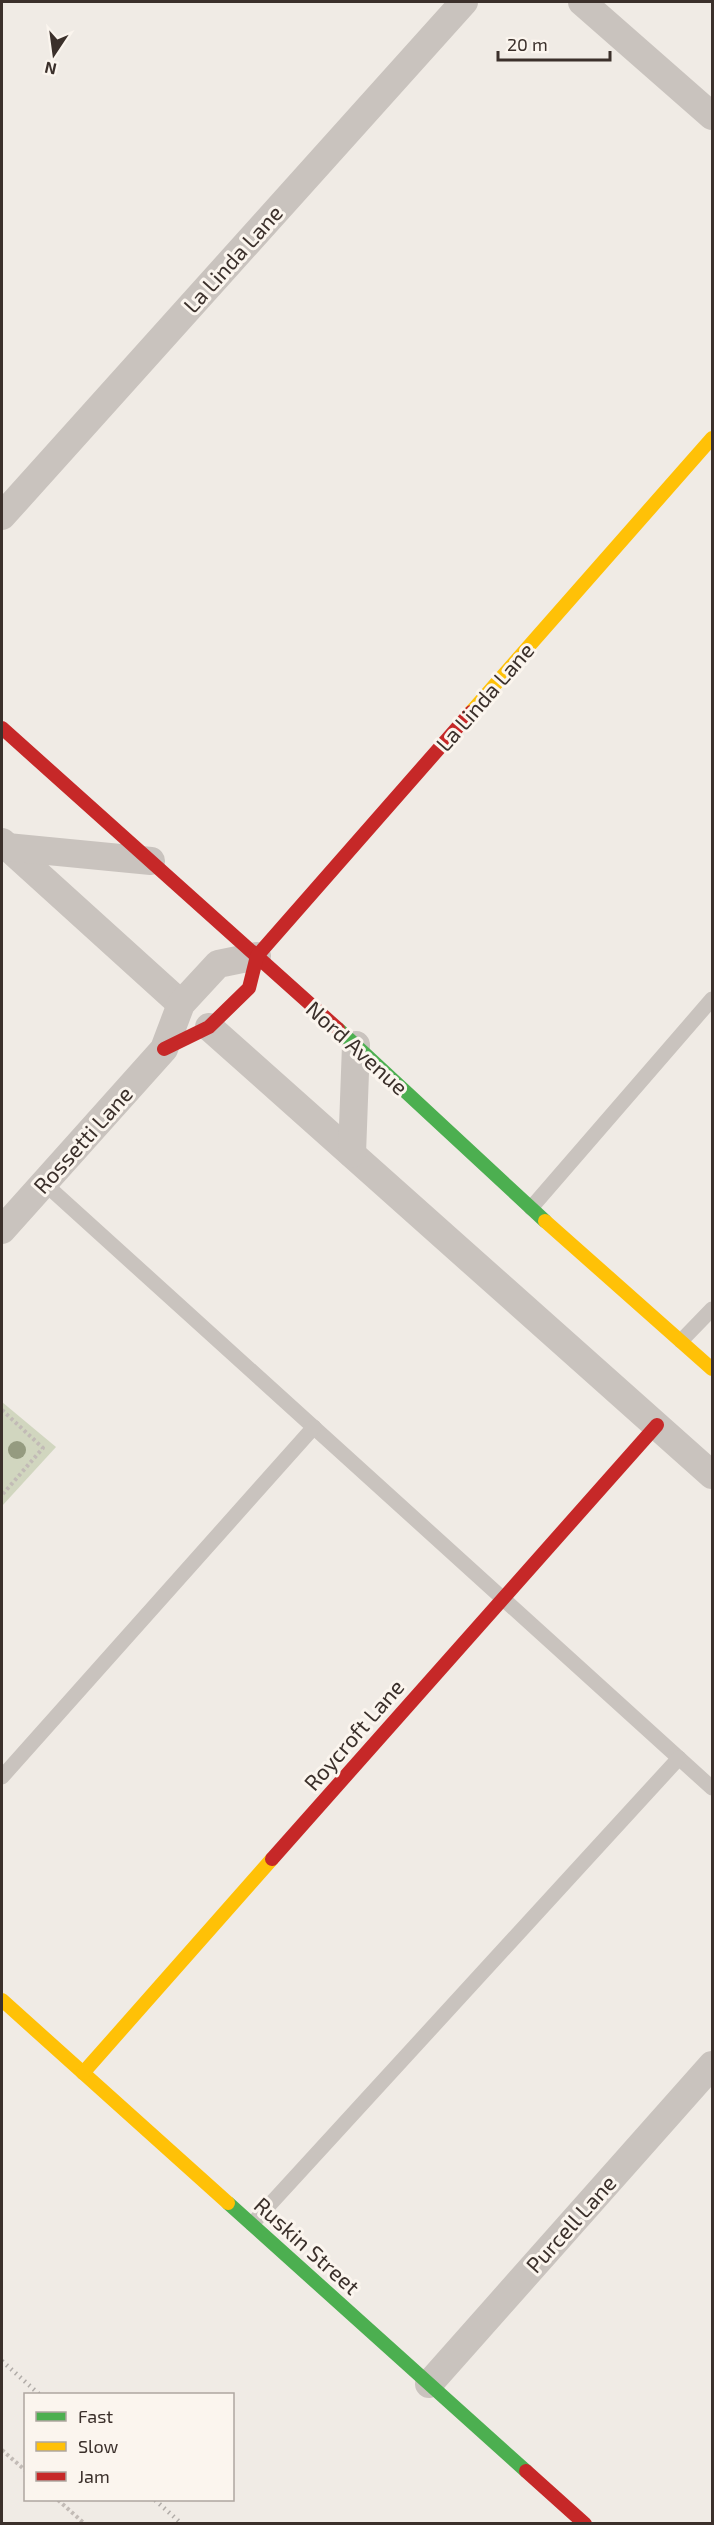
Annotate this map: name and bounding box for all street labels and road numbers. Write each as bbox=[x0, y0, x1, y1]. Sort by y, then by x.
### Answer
street label: La Linda Lane bbox=[177, 199, 287, 317]
street label: La Linda Lane bbox=[430, 637, 538, 756]
street label: Nord Avenue bbox=[302, 995, 414, 1100]
street label: Rossetti Lane bbox=[27, 1080, 137, 1198]
street label: Roycroft Lane bbox=[298, 1673, 409, 1795]
street label: Purcell Lane bbox=[520, 2169, 621, 2277]
street label: Ruskin Street bbox=[250, 2191, 366, 2299]

